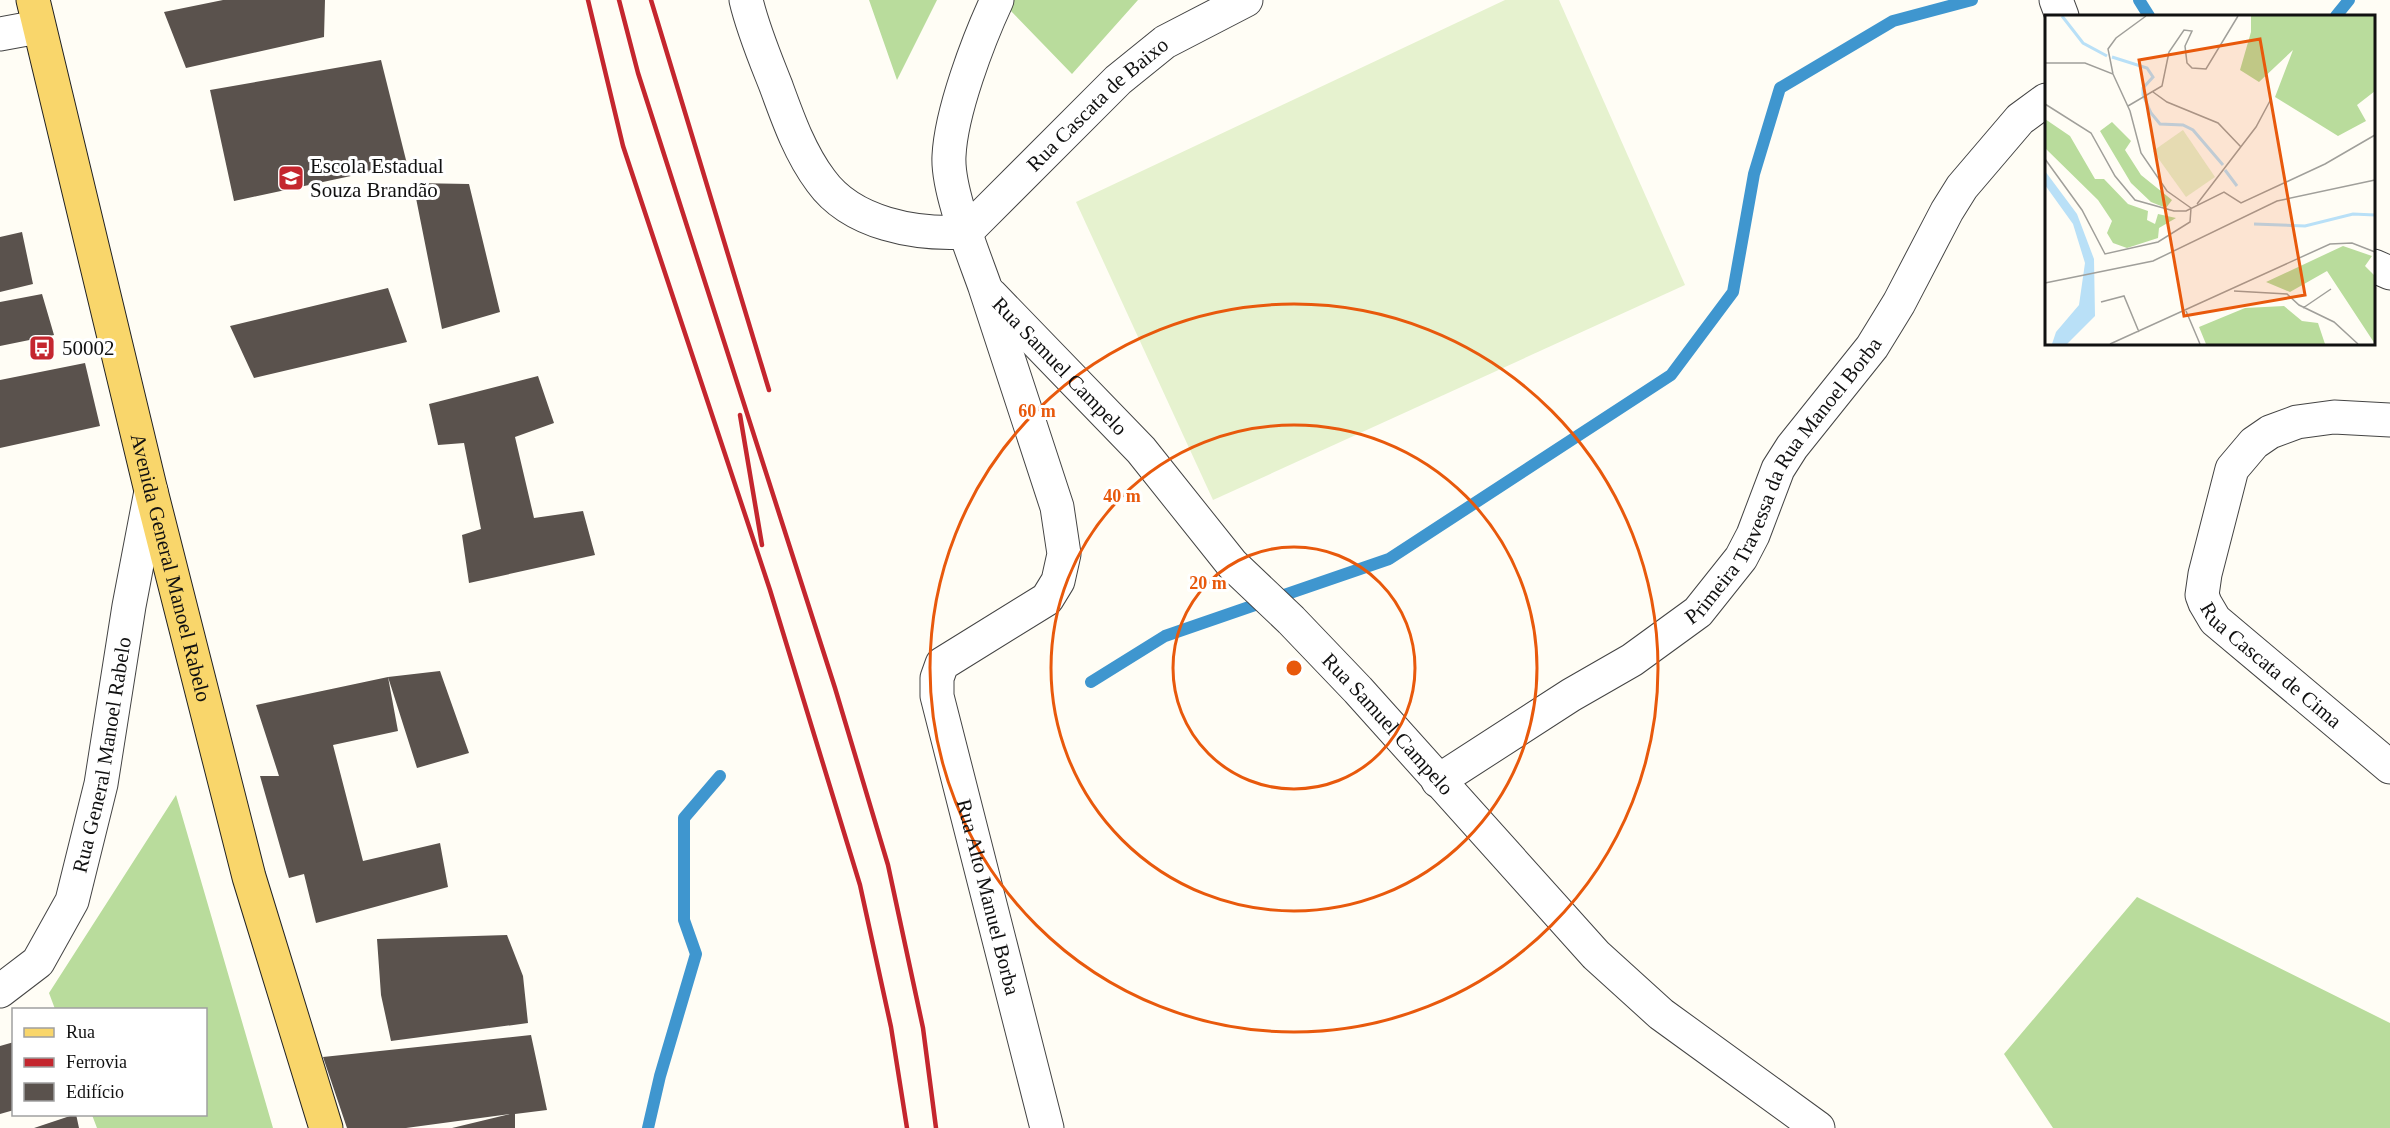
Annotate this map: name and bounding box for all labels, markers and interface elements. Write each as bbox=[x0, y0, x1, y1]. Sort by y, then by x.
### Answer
inset map bbox=[2045, 15, 2375, 345]
street label: Rua Cascata de Baixo bbox=[1022, 32, 1173, 176]
place label: Escola Estadual Souza Brandão bbox=[310, 154, 444, 202]
school or university icon: Escola Estadual Souza Brandão bbox=[276, 163, 306, 193]
street label: Rua Samuel Campelo bbox=[988, 292, 1132, 440]
bus stop icon: 50002 bbox=[27, 333, 57, 363]
street label: Primeira Travessa da Rua Manoel Borba bbox=[1680, 333, 1887, 629]
place label: 50002 bbox=[62, 336, 115, 360]
text: 60 m bbox=[1018, 401, 1056, 421]
street label: Avenida General Manoel Rabelo bbox=[126, 431, 216, 704]
text: 40 m bbox=[1103, 486, 1141, 506]
text: 20 m bbox=[1189, 573, 1227, 593]
street label: Rua Cascata de Cima bbox=[2195, 598, 2347, 734]
street label: Rua General Manoel Rabelo bbox=[67, 635, 136, 875]
street label: Rua Samuel Campelo bbox=[1317, 648, 1458, 800]
centre of rings bbox=[1284, 658, 1304, 678]
street label: Rua Alto Manuel Borba bbox=[952, 796, 1025, 998]
legend bbox=[12, 1008, 207, 1116]
text: Rua bbox=[66, 1022, 95, 1042]
text: Ferrovia bbox=[66, 1052, 127, 1072]
text: Edifício bbox=[66, 1082, 124, 1102]

